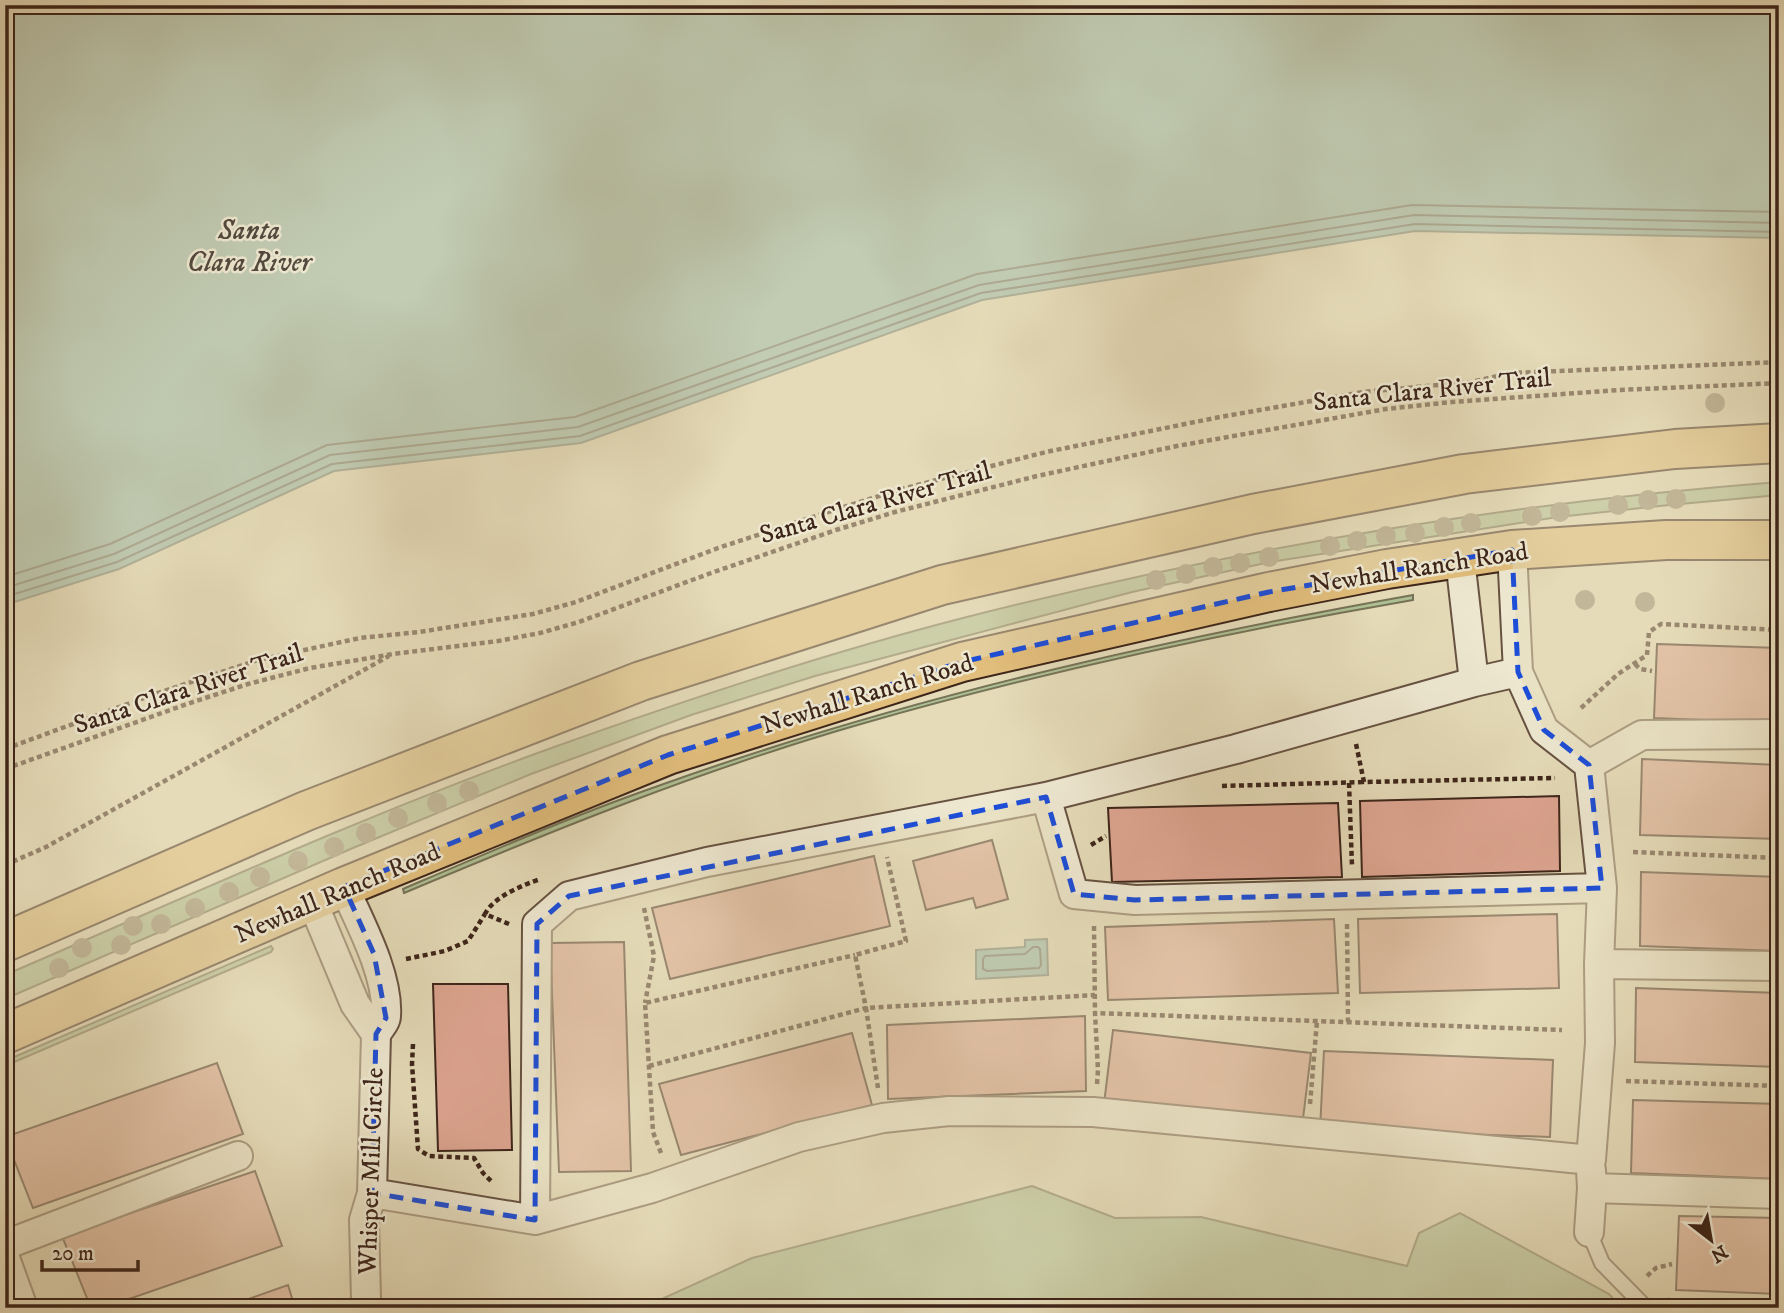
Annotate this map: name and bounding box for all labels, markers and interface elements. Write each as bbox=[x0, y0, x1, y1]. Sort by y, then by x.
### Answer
water label: Santa Clara River bbox=[187, 213, 313, 280]
street label: Santa Clara River Trail bbox=[1312, 362, 1553, 419]
street label: Santa Clara River Trail bbox=[756, 455, 995, 552]
street label: Newhall Ranch Road bbox=[1308, 535, 1530, 602]
street label: Santa Clara River Trail bbox=[70, 637, 307, 742]
street label: Newhall Ranch Road bbox=[757, 647, 977, 742]
street label: Newhall Ranch Road bbox=[230, 835, 445, 952]
street label: Whisper Mill Circle bbox=[351, 1067, 392, 1276]
north arrow bbox=[1676, 1204, 1746, 1274]
scale bar bbox=[42, 1229, 138, 1273]
text: N bbox=[1706, 1239, 1732, 1267]
text: 20 m bbox=[52, 1241, 94, 1267]

